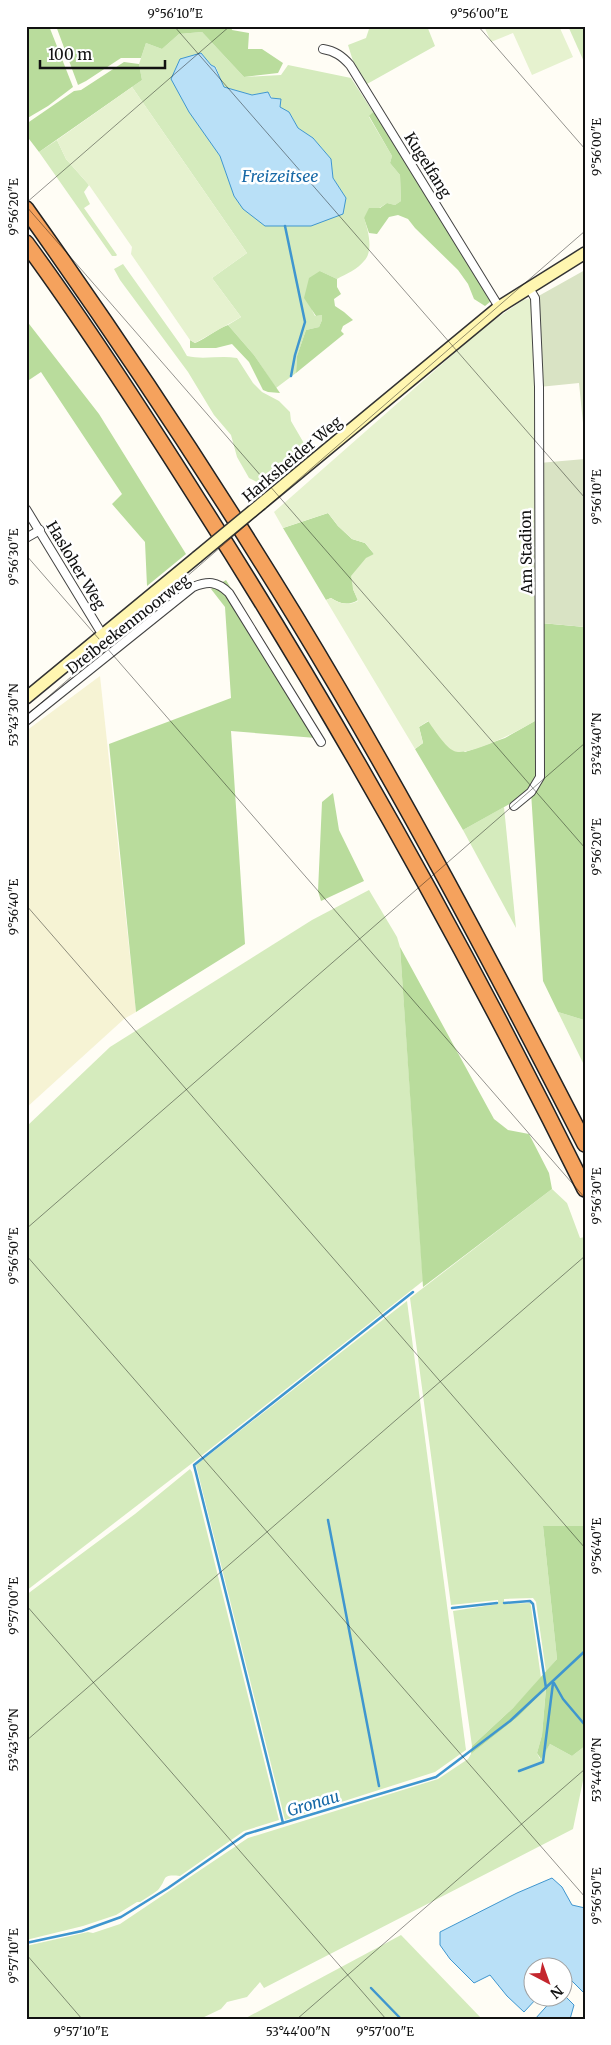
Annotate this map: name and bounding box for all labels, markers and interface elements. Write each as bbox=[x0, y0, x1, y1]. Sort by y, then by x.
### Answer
text: 9°56'10"E bbox=[147, 6, 203, 21]
text: 9°56'00"E bbox=[450, 6, 508, 21]
scale bar bbox=[40, 38, 165, 70]
text: 100 m bbox=[48, 45, 92, 64]
text: 9°56'00"E bbox=[589, 118, 604, 176]
street label: Kugelfang bbox=[400, 129, 456, 201]
water label: Freizeitsee bbox=[241, 166, 318, 186]
text: 9°56'20"E bbox=[6, 178, 21, 236]
street label: Harksheider Weg bbox=[238, 412, 346, 506]
text: 9°56'10"E bbox=[589, 469, 604, 525]
street label: Am Stadion bbox=[516, 510, 536, 595]
street label: Hasloher Weg bbox=[42, 517, 110, 613]
text: 9°56'30"E bbox=[6, 528, 21, 585]
street label: Dreibeekenmoorweg bbox=[62, 570, 194, 678]
text: 53°43'30"N bbox=[6, 683, 21, 747]
text: 53°43'40"N bbox=[589, 712, 604, 775]
text: 9°56'20"E bbox=[589, 818, 604, 876]
text: 9°56'40"E bbox=[6, 879, 21, 935]
text: 9°56'30"E bbox=[589, 1167, 604, 1224]
text: 9°56'50"E bbox=[6, 1227, 21, 1284]
text: 9°56'40"E bbox=[589, 1518, 604, 1574]
text: 9°57'00"E bbox=[6, 1577, 21, 1635]
text: 53°43'50"N bbox=[6, 1708, 21, 1771]
text: 53°44'00"N bbox=[589, 1737, 604, 1802]
water label: Gronau bbox=[284, 1786, 342, 1820]
text: 9°56'50"E bbox=[589, 1867, 604, 1924]
text: 9°57'10"E bbox=[6, 1928, 21, 1984]
north arrow bbox=[524, 1958, 574, 2008]
text: N bbox=[546, 1981, 567, 2002]
text: 9°57'10"E bbox=[53, 2024, 109, 2039]
text: 53°44'00"N bbox=[266, 2024, 331, 2039]
text: 9°57'00"E bbox=[356, 2024, 414, 2039]

